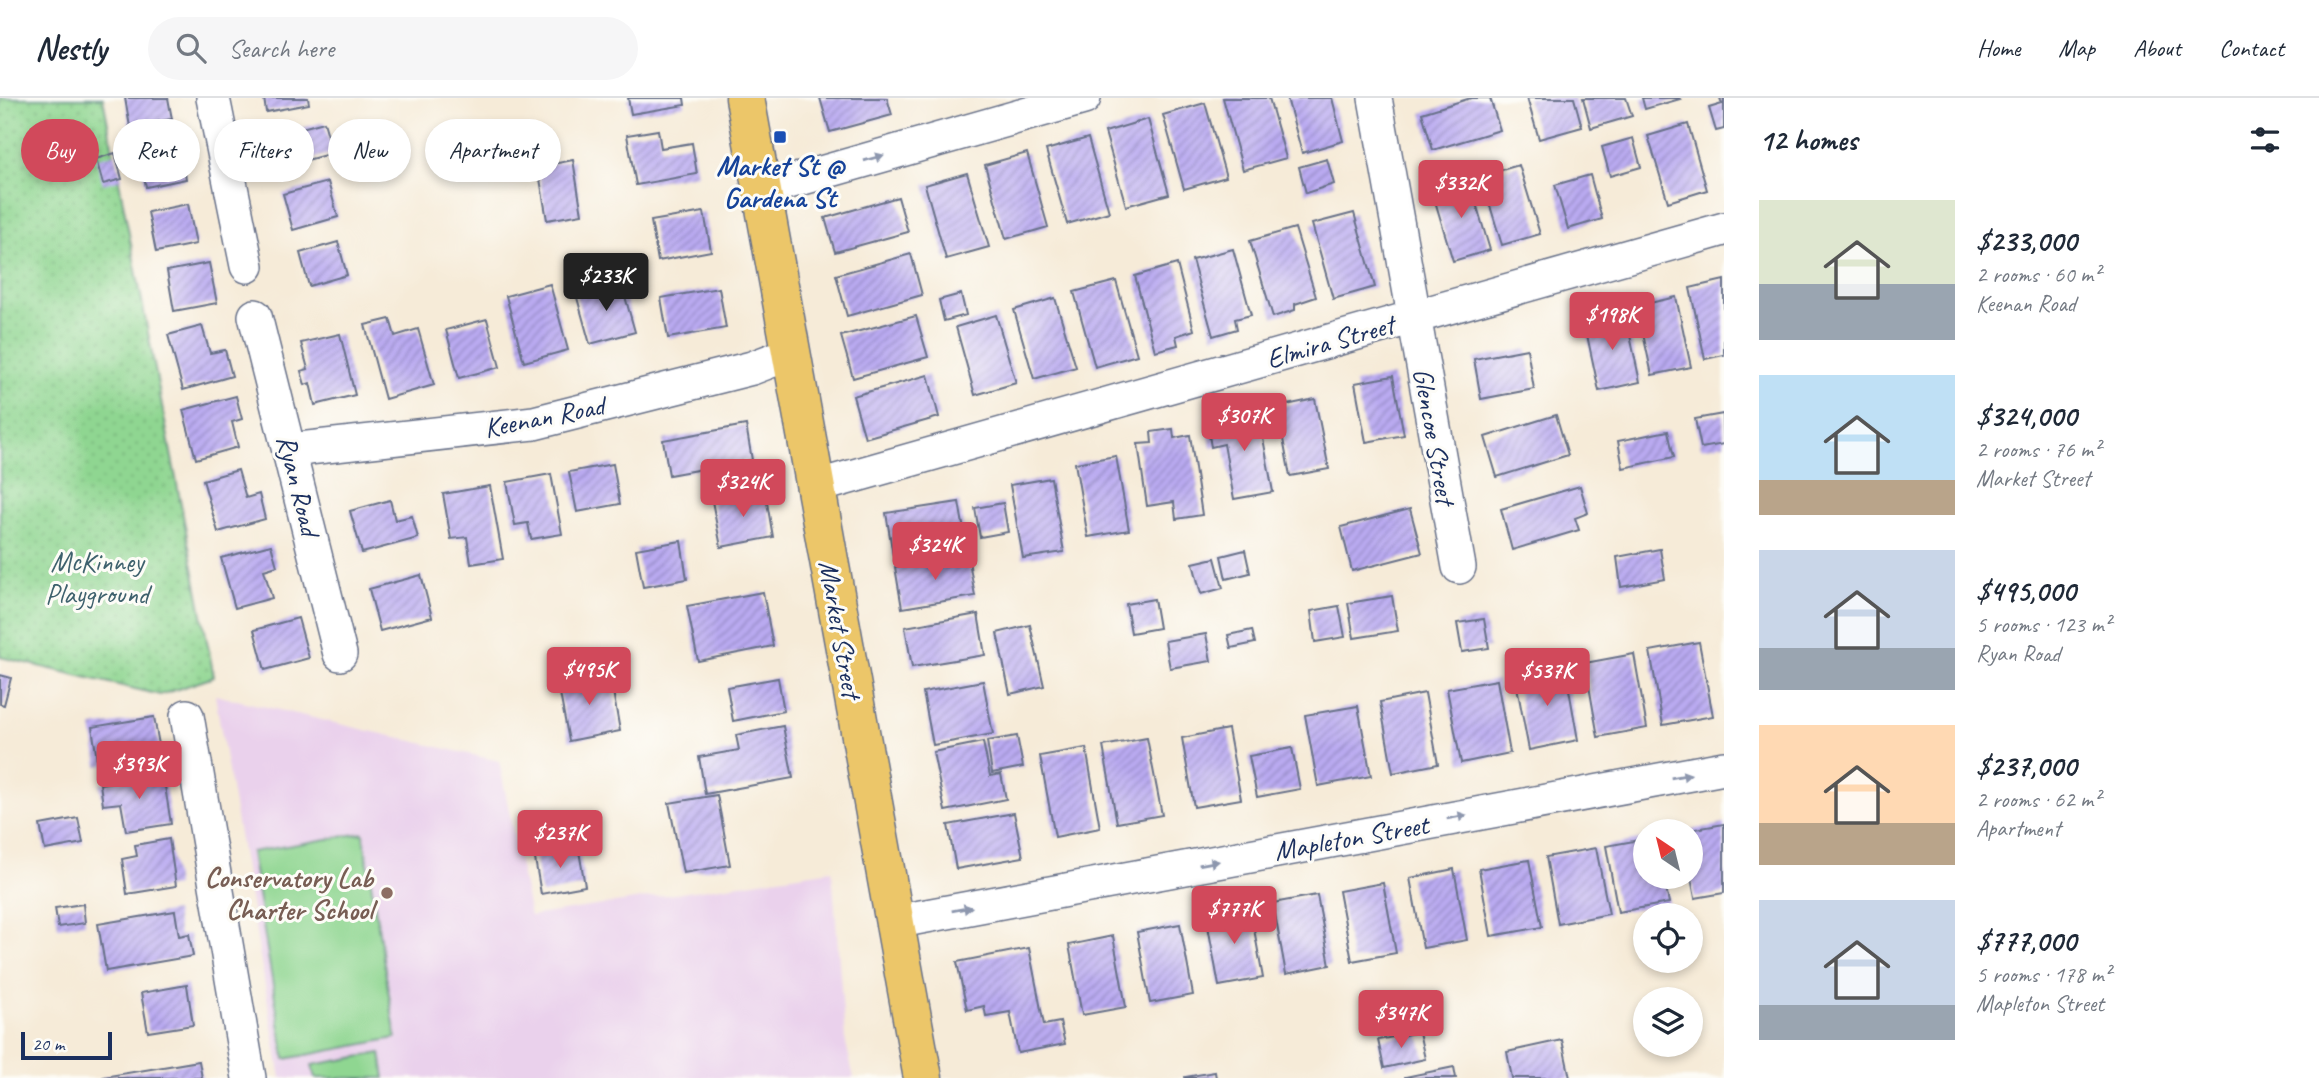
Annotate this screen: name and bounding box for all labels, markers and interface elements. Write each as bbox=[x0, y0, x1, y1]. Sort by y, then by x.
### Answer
search box bbox=[148, 17, 638, 80]
text: Nestly bbox=[35, 27, 106, 69]
icon: search bbox=[172, 29, 210, 67]
text: Search here bbox=[228, 32, 334, 65]
text: Home bbox=[1977, 33, 2020, 63]
text: Map bbox=[2058, 33, 2095, 63]
text: About bbox=[2133, 33, 2181, 63]
text: Contact bbox=[2219, 33, 2284, 63]
chip: Buy bbox=[21, 119, 99, 182]
chip: Rent bbox=[113, 119, 200, 182]
chip: Filters bbox=[214, 119, 314, 182]
chip: New bbox=[328, 119, 411, 182]
chip: Apartment bbox=[425, 119, 561, 182]
text: 12 homes bbox=[1759, 121, 1857, 159]
icon: filters bbox=[2246, 121, 2284, 159]
marker: Market St @ Gardena St bbox=[772, 129, 788, 145]
place label: Market St @ Gardena St bbox=[716, 148, 847, 215]
one-way arrow bbox=[864, 152, 885, 162]
pin: $332K bbox=[1412, 160, 1510, 220]
text: $332K bbox=[1434, 168, 1488, 197]
text: $233,000 bbox=[1976, 222, 2076, 260]
icon: home bbox=[1815, 228, 1899, 312]
pin: $233K bbox=[557, 254, 655, 313]
text: 2 rooms · 60 m² bbox=[1976, 260, 2100, 289]
text: $233K bbox=[579, 261, 633, 290]
text: Keenan Road bbox=[1976, 289, 2076, 318]
pin: $198K bbox=[1563, 292, 1661, 352]
text: $198K bbox=[1586, 300, 1638, 329]
street label: Elmira Street bbox=[1262, 306, 1401, 376]
street label: Glencoe Street bbox=[1405, 365, 1464, 511]
street label: Keenan Road bbox=[481, 387, 611, 445]
pin: $307K bbox=[1195, 394, 1293, 453]
text: $324,000 bbox=[1976, 397, 2076, 435]
text: $307K bbox=[1218, 401, 1271, 430]
icon: home bbox=[1815, 403, 1899, 487]
street label: Ryan Road bbox=[269, 431, 329, 543]
text: 2 rooms · 76 m² bbox=[1976, 435, 2100, 464]
pin: $324K bbox=[694, 460, 792, 519]
text: Market Street bbox=[1976, 464, 2090, 493]
text: $324K bbox=[716, 467, 770, 496]
pin: $324K bbox=[886, 522, 984, 582]
text: $324K bbox=[908, 530, 962, 559]
park label: McKinney Playground bbox=[45, 544, 153, 611]
street label: Market Street bbox=[811, 558, 870, 704]
text: $495,000 bbox=[1976, 572, 2076, 610]
icon: home bbox=[1815, 578, 1899, 662]
text: 5 rooms · 123 m² bbox=[1976, 610, 2111, 639]
text: Ryan Road bbox=[1976, 639, 2060, 668]
pin: $495K bbox=[540, 648, 638, 707]
pin: $537K bbox=[1498, 648, 1596, 708]
text: $495K bbox=[563, 655, 615, 684]
text: $537K bbox=[1521, 656, 1573, 685]
pin: $393K bbox=[90, 742, 188, 801]
text: $237,000 bbox=[1976, 747, 2076, 785]
text: $393K bbox=[113, 749, 165, 778]
icon: home bbox=[1815, 753, 1899, 837]
one-way arrow bbox=[1670, 770, 1692, 781]
text: 2 rooms · 62 m² bbox=[1976, 785, 2100, 814]
street label: Mapleton Street bbox=[1271, 806, 1434, 868]
pin: $237K bbox=[511, 810, 609, 870]
one-way arrow bbox=[1446, 812, 1468, 823]
text: Apartment bbox=[1976, 814, 2061, 843]
text: $237K bbox=[534, 818, 587, 847]
north arrow bbox=[1633, 819, 1703, 889]
map controls bbox=[1633, 819, 1703, 1057]
one-way arrow bbox=[1198, 858, 1220, 869]
place label: Conservatory Lab Charter School bbox=[205, 860, 379, 927]
marker: Conservatory Lab Charter School bbox=[379, 885, 395, 901]
pin: $777K bbox=[1185, 886, 1283, 946]
text: $777K bbox=[1208, 894, 1260, 923]
one-way arrow bbox=[951, 903, 973, 914]
button: locate bbox=[1633, 903, 1703, 973]
text: $777,000 bbox=[1976, 922, 2076, 960]
icon: home bbox=[1815, 928, 1899, 1012]
text: 5 rooms · 178 m² bbox=[1976, 960, 2111, 989]
button: layers bbox=[1633, 987, 1703, 1057]
text: Mapleton Street bbox=[1976, 989, 2104, 1018]
pin: $347K bbox=[1352, 990, 1450, 1050]
text: $347K bbox=[1375, 998, 1428, 1027]
scale bar bbox=[21, 1029, 112, 1061]
text: 20 m bbox=[32, 1032, 64, 1056]

